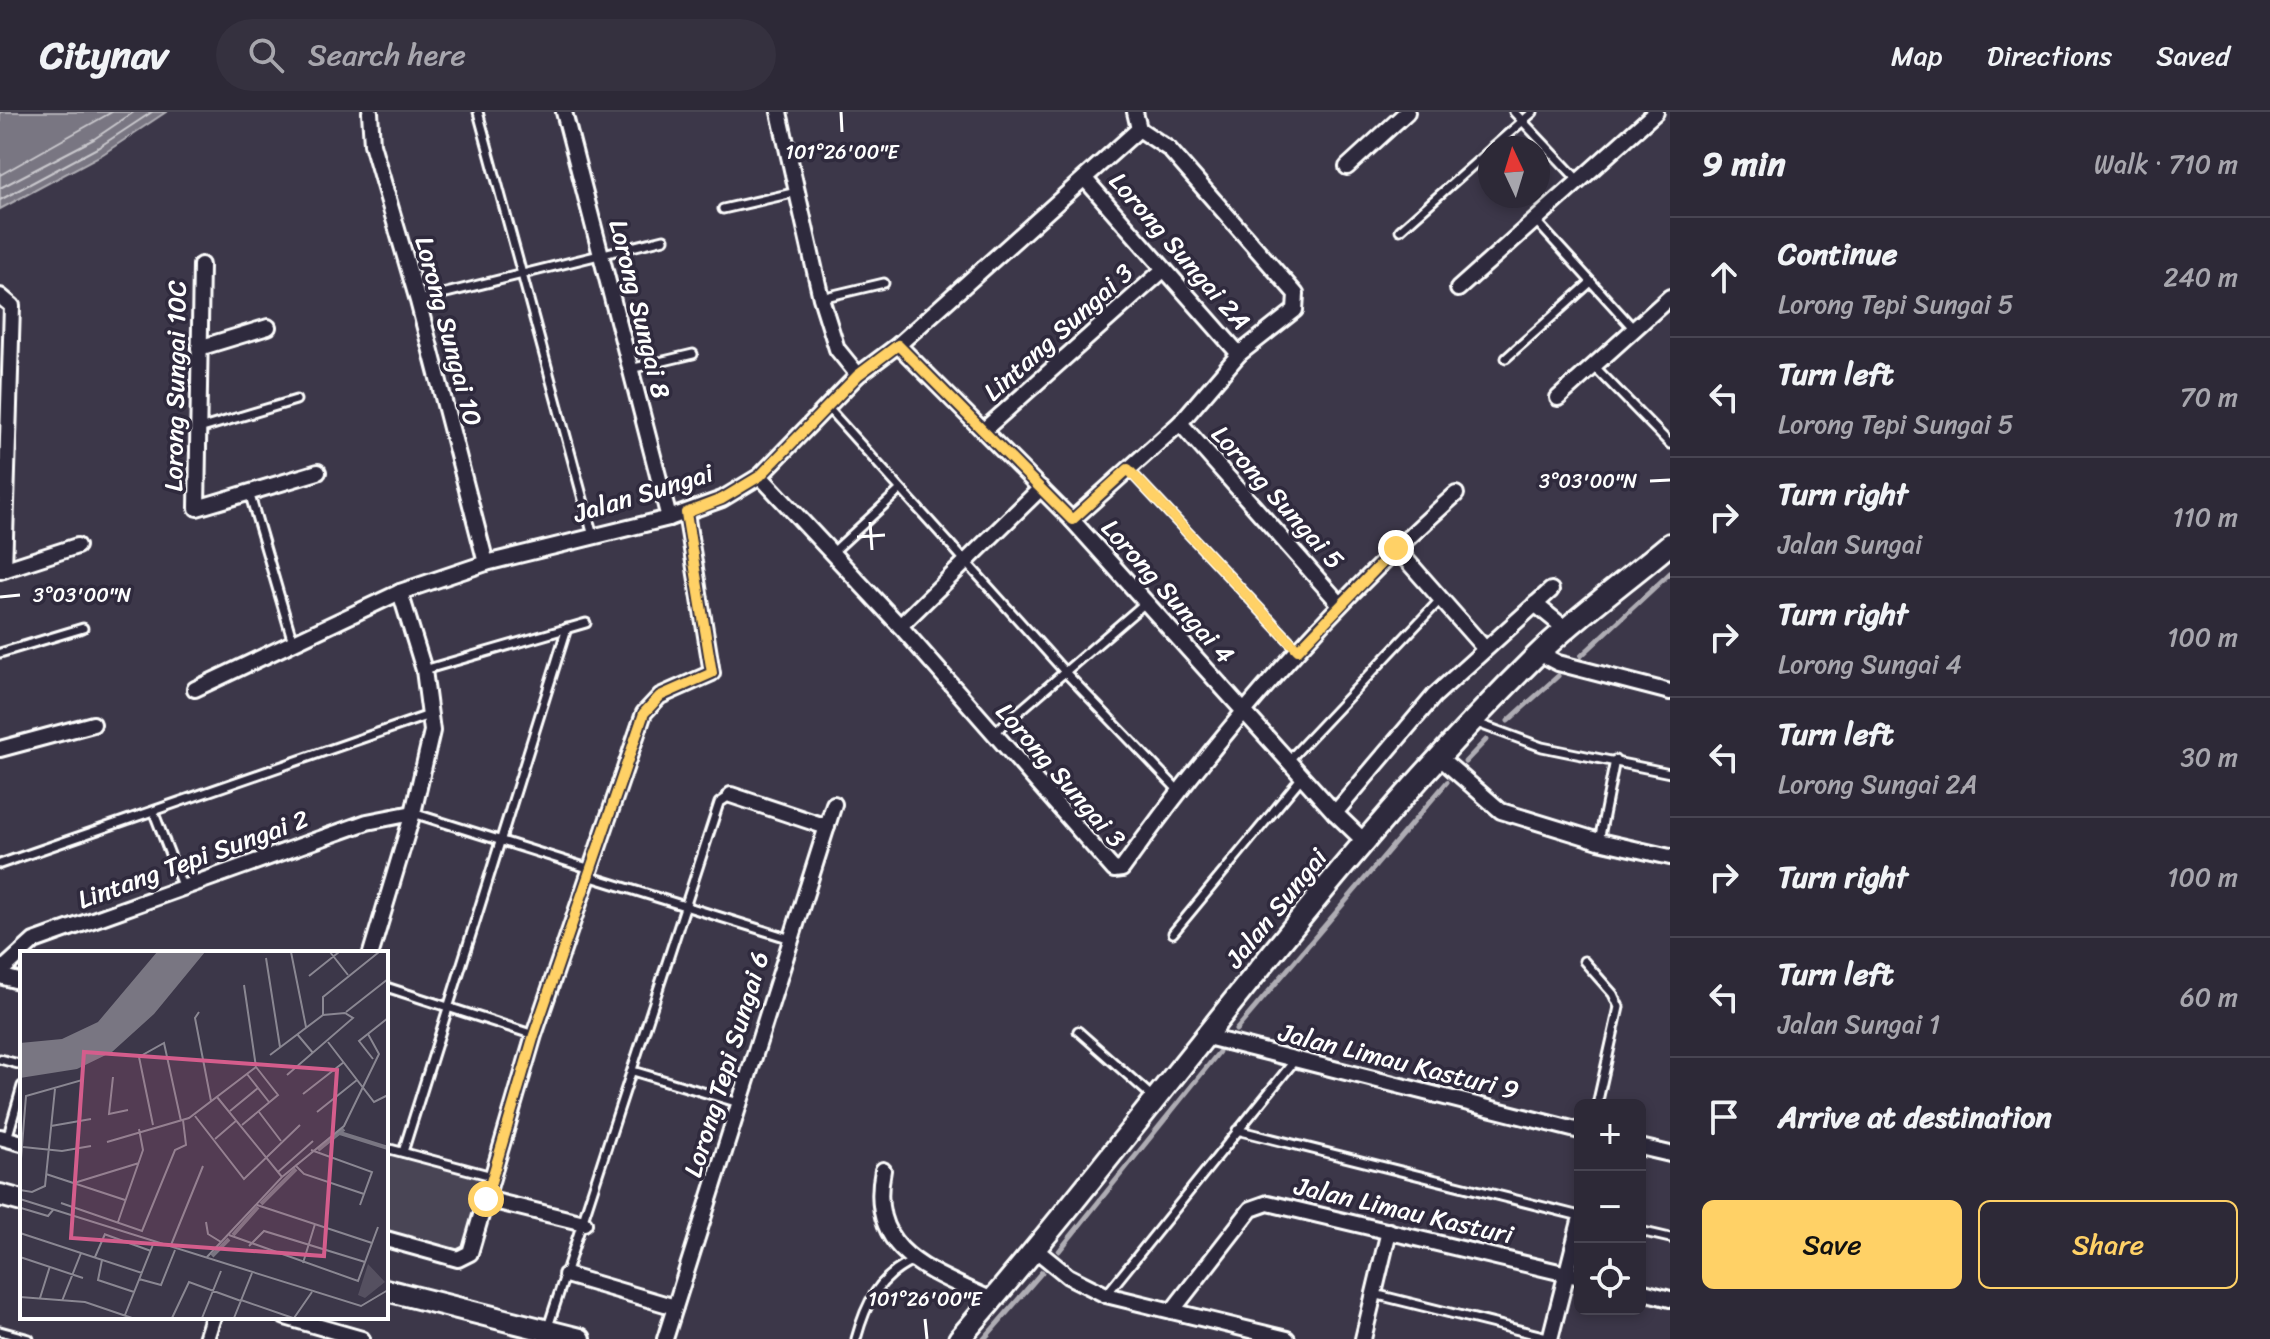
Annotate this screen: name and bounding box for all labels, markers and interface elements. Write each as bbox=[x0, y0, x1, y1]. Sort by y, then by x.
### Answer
search box bbox=[216, 19, 776, 91]
text: Citynav bbox=[40, 22, 168, 89]
text: Search here bbox=[308, 28, 466, 82]
text: Map bbox=[1891, 31, 1943, 80]
text: Directions bbox=[1987, 31, 2112, 80]
text: Saved bbox=[2156, 31, 2230, 80]
icon: search bbox=[244, 33, 288, 77]
text: 9 min bbox=[1702, 134, 1786, 194]
text: 101°26'00"E bbox=[785, 135, 901, 170]
north arrow bbox=[1478, 136, 1550, 208]
text: Walk · 710 m bbox=[2094, 141, 2238, 187]
street label: Lorong Sungai 2A bbox=[1097, 161, 1263, 341]
street label: Lorong Sungai 8 bbox=[596, 215, 685, 404]
text: Continue bbox=[1778, 227, 1897, 281]
street label: Lorong Sungai 10 bbox=[402, 231, 496, 431]
street label: Lintang Sungai 3 bbox=[972, 251, 1144, 413]
text: 240 m bbox=[2164, 254, 2238, 300]
icon: ahead bbox=[1702, 255, 1746, 299]
street label: Lorong Sungai 10C bbox=[150, 280, 200, 492]
text: Lorong Tepi Sungai 5 bbox=[1778, 281, 2014, 327]
text: Turn left bbox=[1778, 347, 1894, 401]
text: 70 m bbox=[2180, 374, 2238, 420]
icon: left bbox=[1702, 375, 1746, 419]
text: Lorong Tepi Sungai 5 bbox=[1778, 401, 2014, 447]
street label: Lorong Sungai 5 bbox=[1200, 414, 1356, 581]
street label: Jalan Sungai bbox=[566, 450, 719, 536]
text: 3°03'00"N bbox=[1539, 464, 1637, 499]
text: Turn right bbox=[1778, 467, 1908, 521]
text: 110 m bbox=[2173, 494, 2238, 540]
icon: right bbox=[1702, 495, 1746, 539]
street label: Lorong Sungai 4 bbox=[1089, 507, 1247, 675]
text: Jalan Sungai bbox=[1778, 521, 1922, 567]
route end bbox=[1378, 530, 1414, 566]
text: 3°03'00"N bbox=[33, 578, 131, 613]
text: Turn right bbox=[1778, 587, 1908, 641]
text: 100 m bbox=[2167, 614, 2238, 660]
icon: right bbox=[1702, 615, 1746, 659]
text: Lorong Sungai 4 bbox=[1778, 641, 1962, 687]
street label: Lorong Sungai 3 bbox=[984, 691, 1138, 859]
text: Turn left bbox=[1778, 707, 1894, 761]
text: 30 m bbox=[2181, 734, 2238, 780]
icon: left bbox=[1702, 735, 1746, 779]
text: Lorong Sungai 2A bbox=[1778, 761, 1977, 807]
street label: Lintang Tepi Sungai 2 bbox=[71, 796, 315, 922]
street label: Jalan Sungai bbox=[1212, 837, 1340, 979]
text: Turn right bbox=[1778, 850, 1908, 904]
text: 100 m bbox=[2167, 854, 2238, 900]
icon: right bbox=[1702, 855, 1746, 899]
street label: Lorong Tepi Sungai 6 bbox=[670, 945, 782, 1183]
text: Turn left bbox=[1778, 947, 1894, 1001]
inset map bbox=[20, 951, 388, 1319]
text: 60 m bbox=[2180, 974, 2238, 1020]
icon: left bbox=[1702, 975, 1746, 1019]
text: Jalan Sungai 1 bbox=[1778, 1001, 1940, 1047]
street label: Jalan Limau Kasturi 9 bbox=[1273, 1009, 1524, 1113]
text: Arrive at destination bbox=[1778, 1090, 2052, 1144]
icon: arrive bbox=[1702, 1095, 1746, 1139]
map controls bbox=[1574, 1099, 1646, 1315]
button: + bbox=[1574, 1099, 1646, 1171]
street label: Jalan Limau Kasturi bbox=[1289, 1162, 1519, 1258]
button: − bbox=[1574, 1171, 1646, 1243]
route start bbox=[468, 1181, 504, 1217]
button: Save bbox=[1702, 1200, 1962, 1289]
button: Share bbox=[1978, 1200, 2238, 1289]
button: locate bbox=[1574, 1243, 1646, 1315]
text: 101°26'00"E bbox=[868, 1282, 984, 1317]

